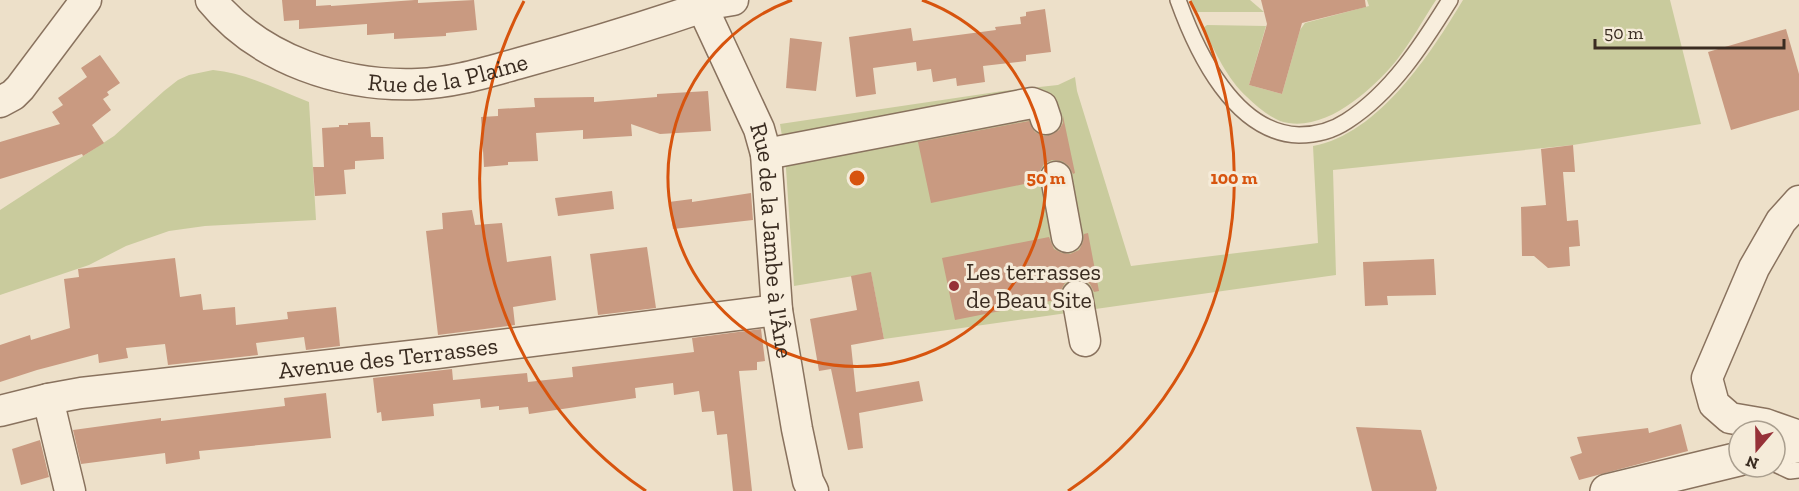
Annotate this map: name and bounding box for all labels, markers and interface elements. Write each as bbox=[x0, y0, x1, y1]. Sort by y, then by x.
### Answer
scale bar bbox=[1595, 12, 1784, 50]
text: 50 m bbox=[1604, 22, 1644, 44]
street label: Rue de la Plaine bbox=[366, 47, 531, 98]
street label: Rue de la Jambe à l'Âne bbox=[744, 119, 800, 361]
text: 50 m bbox=[1027, 167, 1066, 189]
text: 100 m bbox=[1210, 167, 1258, 189]
centre of rings bbox=[847, 168, 867, 188]
place label: Les terrasses de Beau Site bbox=[966, 257, 1101, 314]
marker: Les terrasses de Beau Site bbox=[947, 279, 961, 293]
street label: Avenue des Terrasses bbox=[277, 330, 499, 385]
north arrow bbox=[1727, 419, 1787, 479]
text: N bbox=[1743, 452, 1761, 474]

